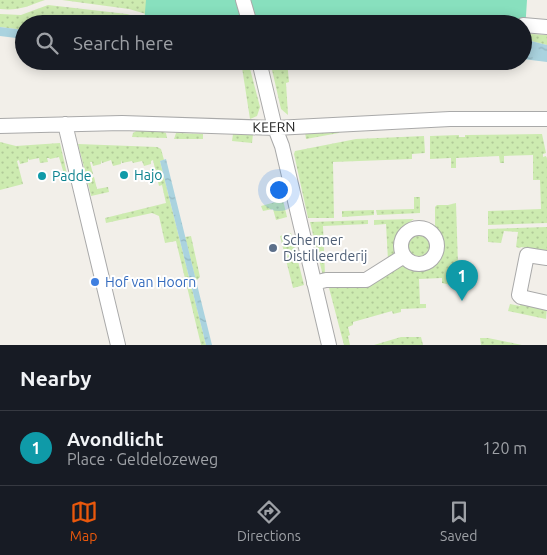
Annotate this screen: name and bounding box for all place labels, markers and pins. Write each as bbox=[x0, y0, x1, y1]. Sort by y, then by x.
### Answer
place label: Hajo bbox=[134, 167, 163, 183]
place label: Padde bbox=[52, 168, 92, 184]
marker: Hajo bbox=[118, 169, 130, 181]
marker: Padde bbox=[36, 170, 48, 182]
place label: Schermer Distilleerderij bbox=[283, 232, 367, 264]
marker: Schermer Distilleerderij bbox=[267, 242, 279, 254]
pin: 1 bbox=[446, 260, 478, 301]
place label: Hof van Hoorn bbox=[105, 274, 196, 290]
marker: Hof van Hoorn bbox=[89, 276, 101, 288]

